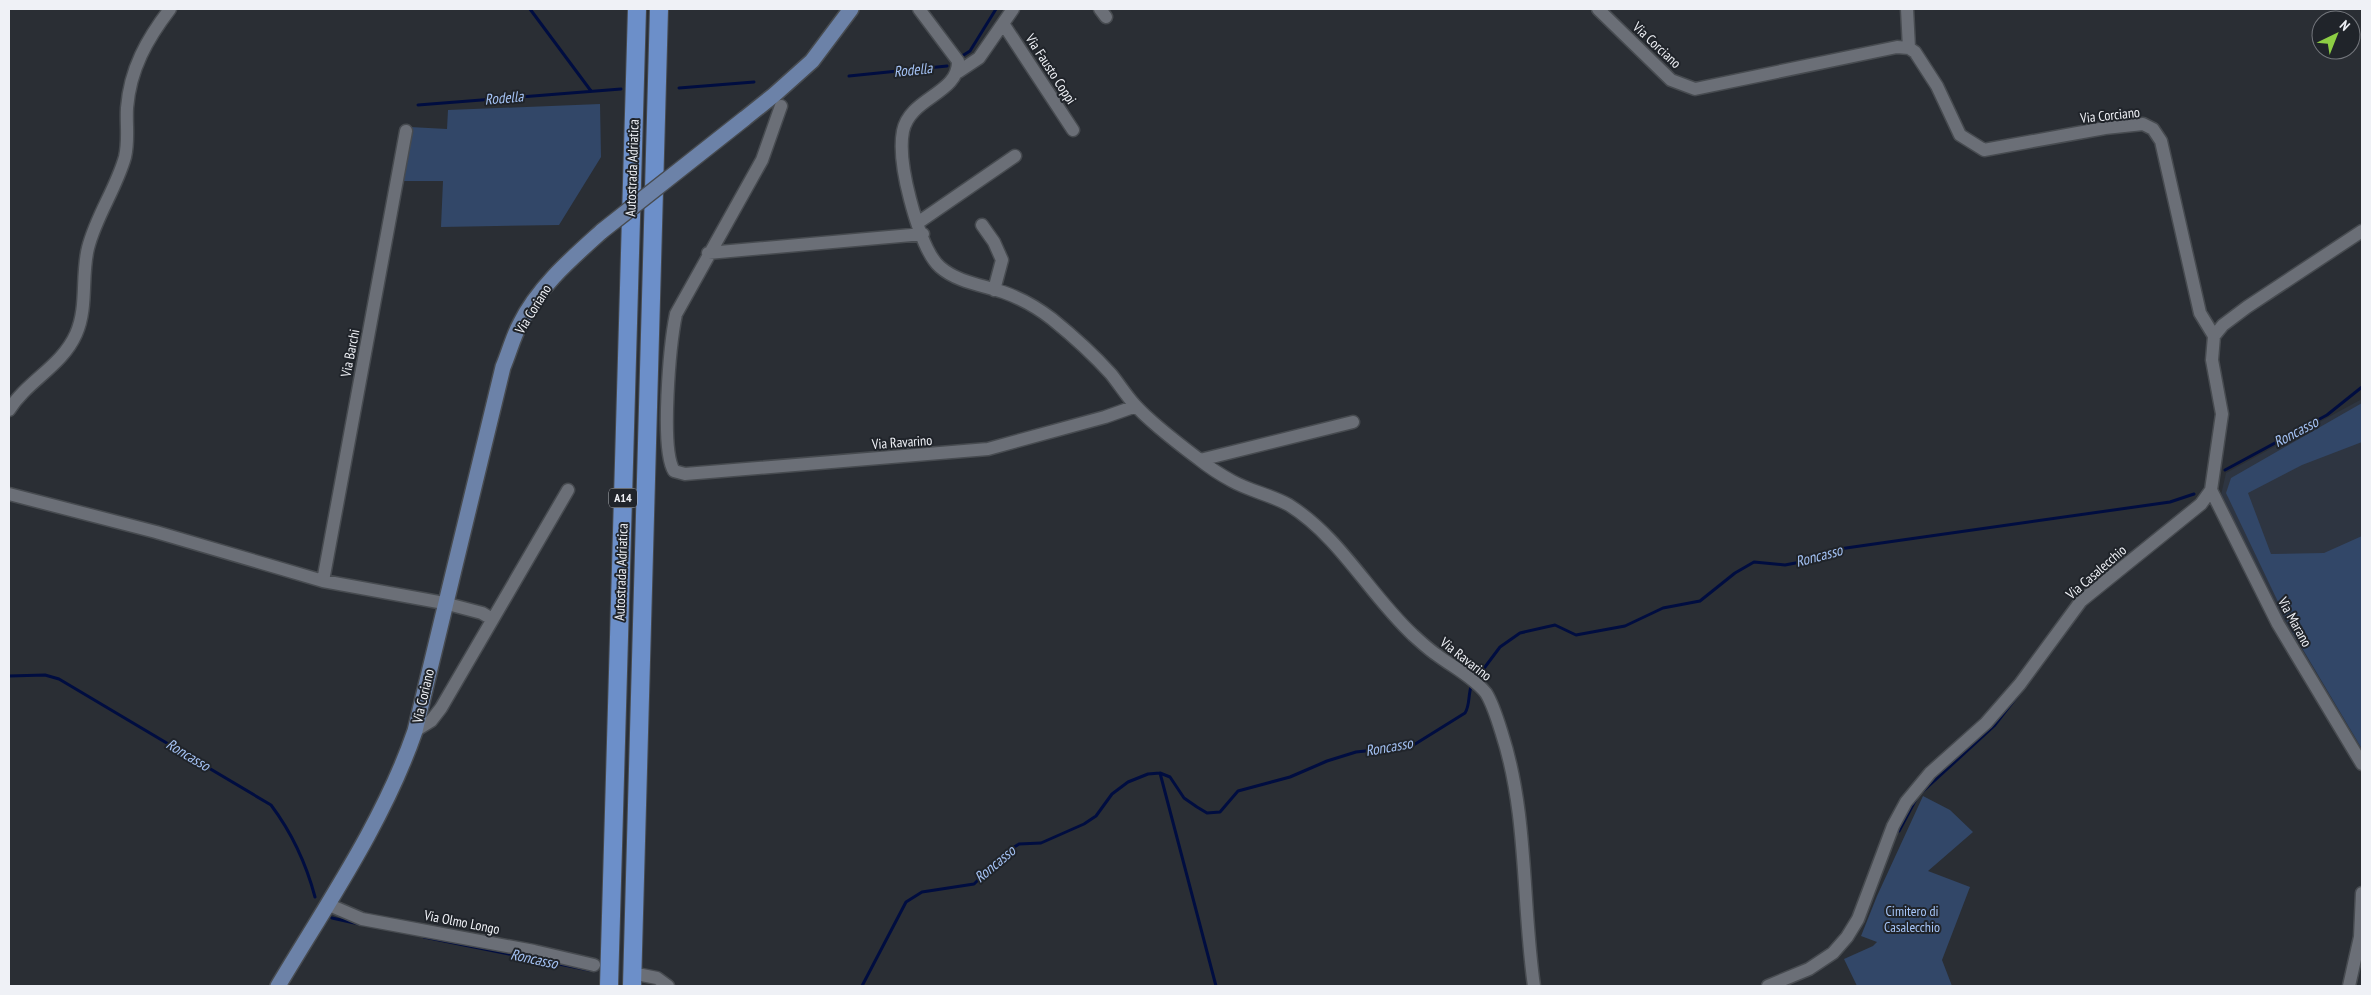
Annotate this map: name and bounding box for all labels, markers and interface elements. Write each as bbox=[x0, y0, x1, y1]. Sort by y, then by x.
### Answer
north arrow bbox=[2311, 10, 2361, 60]
text: N bbox=[2336, 16, 2354, 35]
street label: Via Corciano bbox=[1628, 17, 1685, 72]
street label: Via Fausto Coppi bbox=[1021, 30, 1080, 108]
water label: Rodella bbox=[893, 58, 934, 81]
water label: Rodella bbox=[484, 86, 525, 109]
street label: Via Corciano bbox=[2078, 103, 2141, 127]
street label: Autostrada Adriatica bbox=[621, 119, 643, 217]
street label: Via Coriano bbox=[510, 281, 555, 338]
street label: Via Barchi bbox=[336, 328, 363, 379]
water label: Roncasso bbox=[2270, 411, 2323, 451]
street label: Via Ravarino bbox=[870, 431, 933, 453]
road number: A14 bbox=[609, 488, 637, 508]
street label: Autostrada Adriatica bbox=[610, 523, 632, 621]
water label: Roncasso bbox=[1793, 540, 1846, 571]
street label: Via Casalecchio bbox=[2061, 541, 2130, 604]
street label: Via Marano bbox=[2273, 593, 2316, 650]
street label: Via Ravarino bbox=[1436, 633, 1495, 685]
street label: Via Coriano bbox=[408, 667, 438, 726]
water label: Roncasso bbox=[1364, 733, 1416, 760]
water label: Roncasso bbox=[163, 734, 215, 776]
water label: Roncasso bbox=[970, 840, 1020, 886]
park label: Cimitero di Casalecchio bbox=[1884, 902, 1940, 936]
street label: Via Olmo Longo bbox=[422, 906, 501, 938]
water label: Roncasso bbox=[509, 944, 561, 973]

